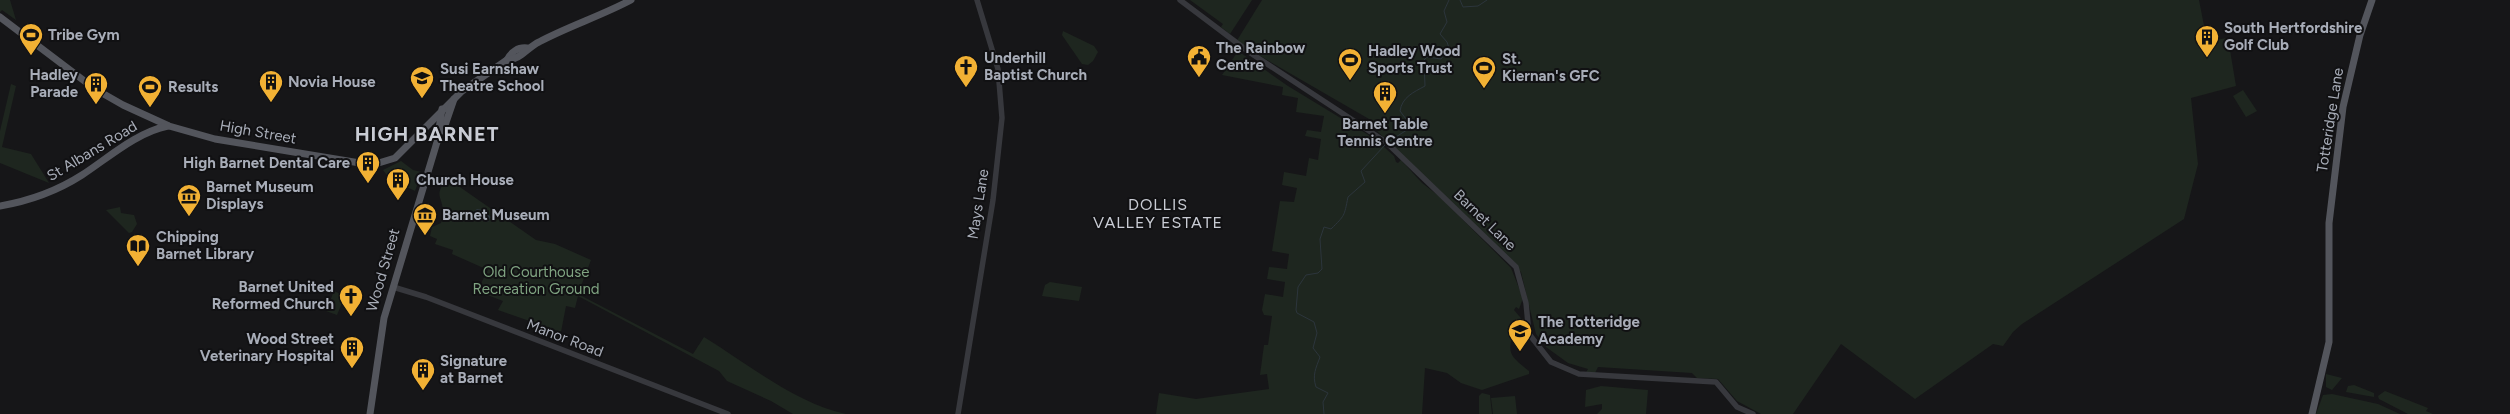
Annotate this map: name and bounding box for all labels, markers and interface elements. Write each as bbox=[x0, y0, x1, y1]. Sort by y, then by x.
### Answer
place label: South Hertfordshire Golf Club bbox=[2224, 19, 2363, 54]
sports icon: Tribe Gym bbox=[18, 22, 44, 56]
building icon: South Hertfordshire Golf Club bbox=[2194, 24, 2220, 58]
place label: Tribe Gym bbox=[48, 26, 120, 44]
place label: The Rainbow Centre bbox=[1216, 39, 1306, 74]
place label: Hadley Wood Sports Trust bbox=[1368, 42, 1461, 77]
public building icon: The Rainbow Centre bbox=[1186, 44, 1212, 78]
sports icon: Hadley Wood Sports Trust bbox=[1337, 47, 1363, 81]
place label: Underhill Baptist Church bbox=[984, 49, 1087, 84]
place label: St. Kiernan's GFC bbox=[1502, 50, 1600, 85]
church icon: Underhill Baptist Church bbox=[953, 54, 979, 88]
sports icon: St. Kiernan's GFC bbox=[1471, 55, 1497, 89]
place label: Susi Earnshaw Theatre School bbox=[440, 60, 544, 95]
school or university icon: Susi Earnshaw Theatre School bbox=[409, 65, 435, 99]
place label: Hadley Parade bbox=[30, 66, 79, 101]
street label: Totteridge Lane bbox=[2313, 66, 2347, 174]
building icon: Novia House bbox=[258, 69, 284, 103]
building icon: Hadley Parade bbox=[83, 71, 109, 105]
place label: Novia House bbox=[288, 73, 376, 91]
sports icon: Results bbox=[137, 74, 163, 108]
place label: Results bbox=[168, 78, 218, 96]
building icon: Barnet Table Tennis Centre bbox=[1372, 80, 1398, 114]
place label: Barnet Table Tennis Centre bbox=[1337, 115, 1433, 150]
street label: High Street bbox=[218, 116, 298, 148]
street label: St Albans Road bbox=[44, 117, 140, 185]
district label: HIGH BARNET bbox=[355, 122, 499, 146]
building icon: High Barnet Dental Care bbox=[355, 150, 381, 184]
place label: High Barnet Dental Care bbox=[183, 154, 351, 172]
building icon: Church House bbox=[385, 167, 411, 201]
street label: Mays Lane bbox=[964, 168, 992, 240]
place label: Church House bbox=[416, 171, 514, 189]
place label: Barnet Museum Displays bbox=[206, 178, 314, 213]
museum icon: Barnet Museum Displays bbox=[176, 183, 202, 217]
street label: Barnet Lane bbox=[1450, 186, 1520, 254]
district label: DOLLIS VALLEY ESTATE bbox=[1093, 195, 1223, 232]
museum icon: Barnet Museum bbox=[412, 202, 438, 236]
place label: Barnet Museum bbox=[442, 206, 550, 224]
street label: Wood Street bbox=[363, 226, 404, 314]
place label: Chipping Barnet Library bbox=[156, 228, 255, 263]
library icon: Chipping Barnet Library bbox=[125, 233, 151, 267]
park label: Old Courthouse Recreation Ground bbox=[472, 263, 600, 298]
place label: Barnet United Reformed Church bbox=[212, 278, 334, 313]
church icon: Barnet United Reformed Church bbox=[338, 283, 364, 317]
place label: The Totteridge Academy bbox=[1538, 313, 1640, 348]
street label: Manor Road bbox=[524, 315, 606, 361]
school or university icon: The Totteridge Academy bbox=[1507, 318, 1533, 352]
place label: Wood Street Veterinary Hospital bbox=[200, 330, 334, 365]
building icon: Wood Street Veterinary Hospital bbox=[339, 335, 365, 369]
place label: Signature at Barnet bbox=[440, 352, 508, 387]
building icon: Signature at Barnet bbox=[410, 357, 436, 391]

